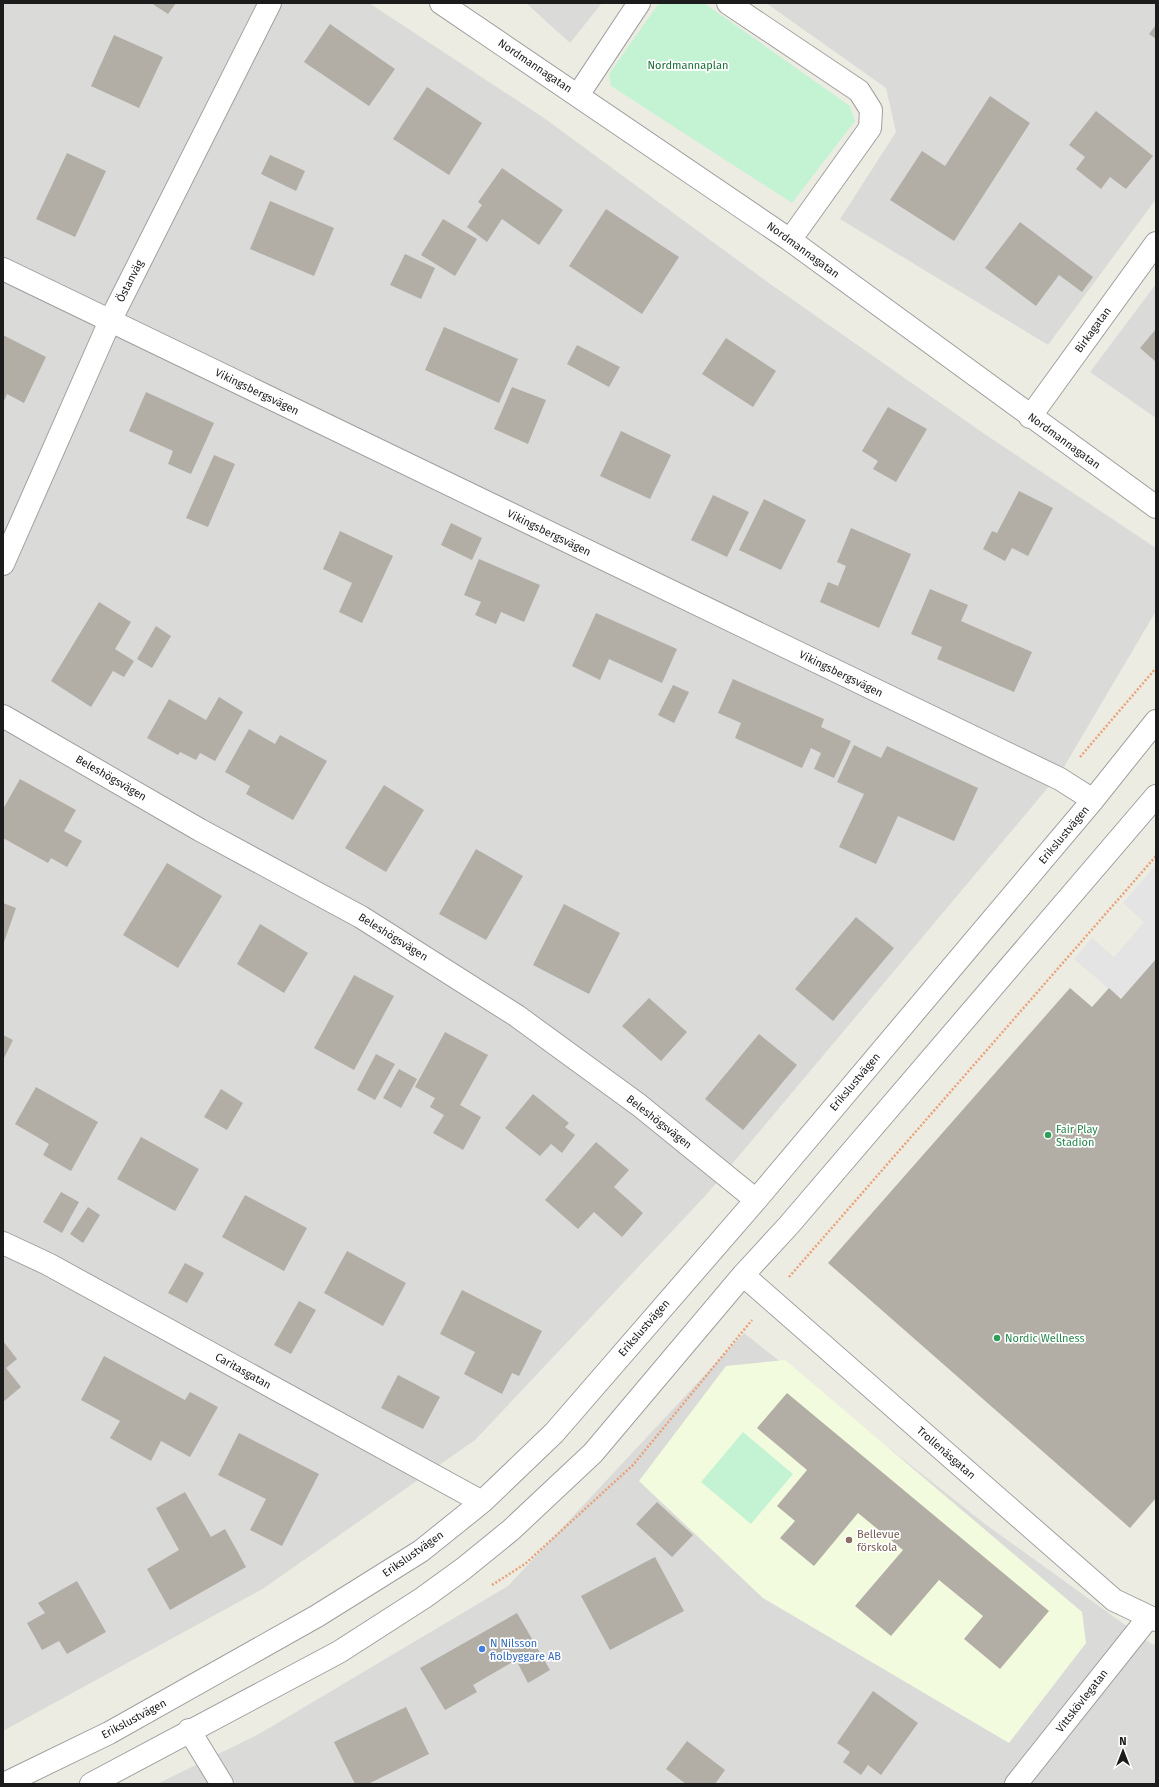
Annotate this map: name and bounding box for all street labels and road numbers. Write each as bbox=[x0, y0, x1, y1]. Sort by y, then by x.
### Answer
street label: Nordmannagatan bbox=[496, 36, 574, 96]
street label: Nordmannagatan bbox=[764, 219, 842, 281]
street label: Östanväg bbox=[113, 257, 146, 304]
street label: Birkagatan bbox=[1072, 305, 1114, 355]
street label: Vikingsbergsvägen bbox=[213, 366, 301, 418]
street label: Nordmannagatan bbox=[1025, 410, 1103, 472]
street label: Vikingsbergsvägen bbox=[505, 507, 593, 559]
street label: Vikingsbergsvägen bbox=[797, 648, 885, 700]
street label: Beleshögsvägen bbox=[73, 752, 149, 804]
street label: Erikslustvägen bbox=[1036, 803, 1092, 867]
street label: Beleshögsvägen bbox=[356, 910, 430, 964]
street label: Erikslustvägen bbox=[827, 1050, 883, 1114]
street label: Beleshögsvägen bbox=[624, 1092, 694, 1152]
street label: Erikslustvägen bbox=[616, 1297, 672, 1359]
street label: Caritasgatan bbox=[213, 1350, 273, 1392]
street label: Trollenäsgatan bbox=[914, 1424, 978, 1482]
street label: Erikslustvägen bbox=[380, 1528, 446, 1580]
street label: Vittskövlegatan bbox=[1053, 1667, 1111, 1735]
street label: Erikslustvägen bbox=[99, 1696, 169, 1742]

